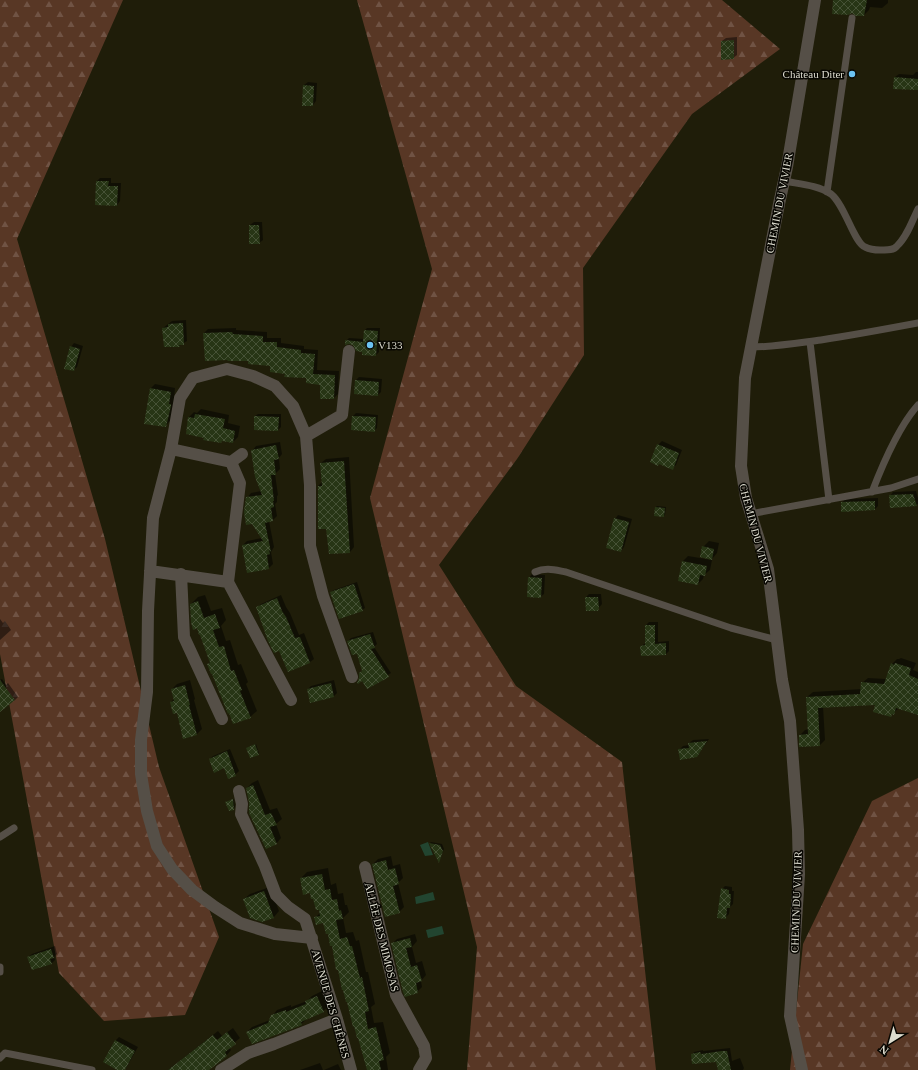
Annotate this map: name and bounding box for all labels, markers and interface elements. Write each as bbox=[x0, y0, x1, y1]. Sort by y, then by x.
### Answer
place label: Château Diter bbox=[783, 68, 844, 80]
marker: Château Diter bbox=[847, 69, 857, 79]
street label: CHEMIN DU VIVIER bbox=[763, 151, 795, 254]
place label: V133 bbox=[378, 339, 403, 351]
marker: V133 bbox=[365, 340, 375, 350]
street label: CHEMIN DU VIVIER bbox=[737, 482, 775, 584]
street label: CHEMIN DU VIVIER bbox=[788, 850, 804, 953]
street label: ALLÉE DES MIMOSAS bbox=[363, 881, 401, 993]
street label: AVENUE DES CHÊNES bbox=[310, 948, 352, 1060]
north arrow bbox=[870, 1022, 910, 1062]
text: N bbox=[877, 1043, 891, 1057]

